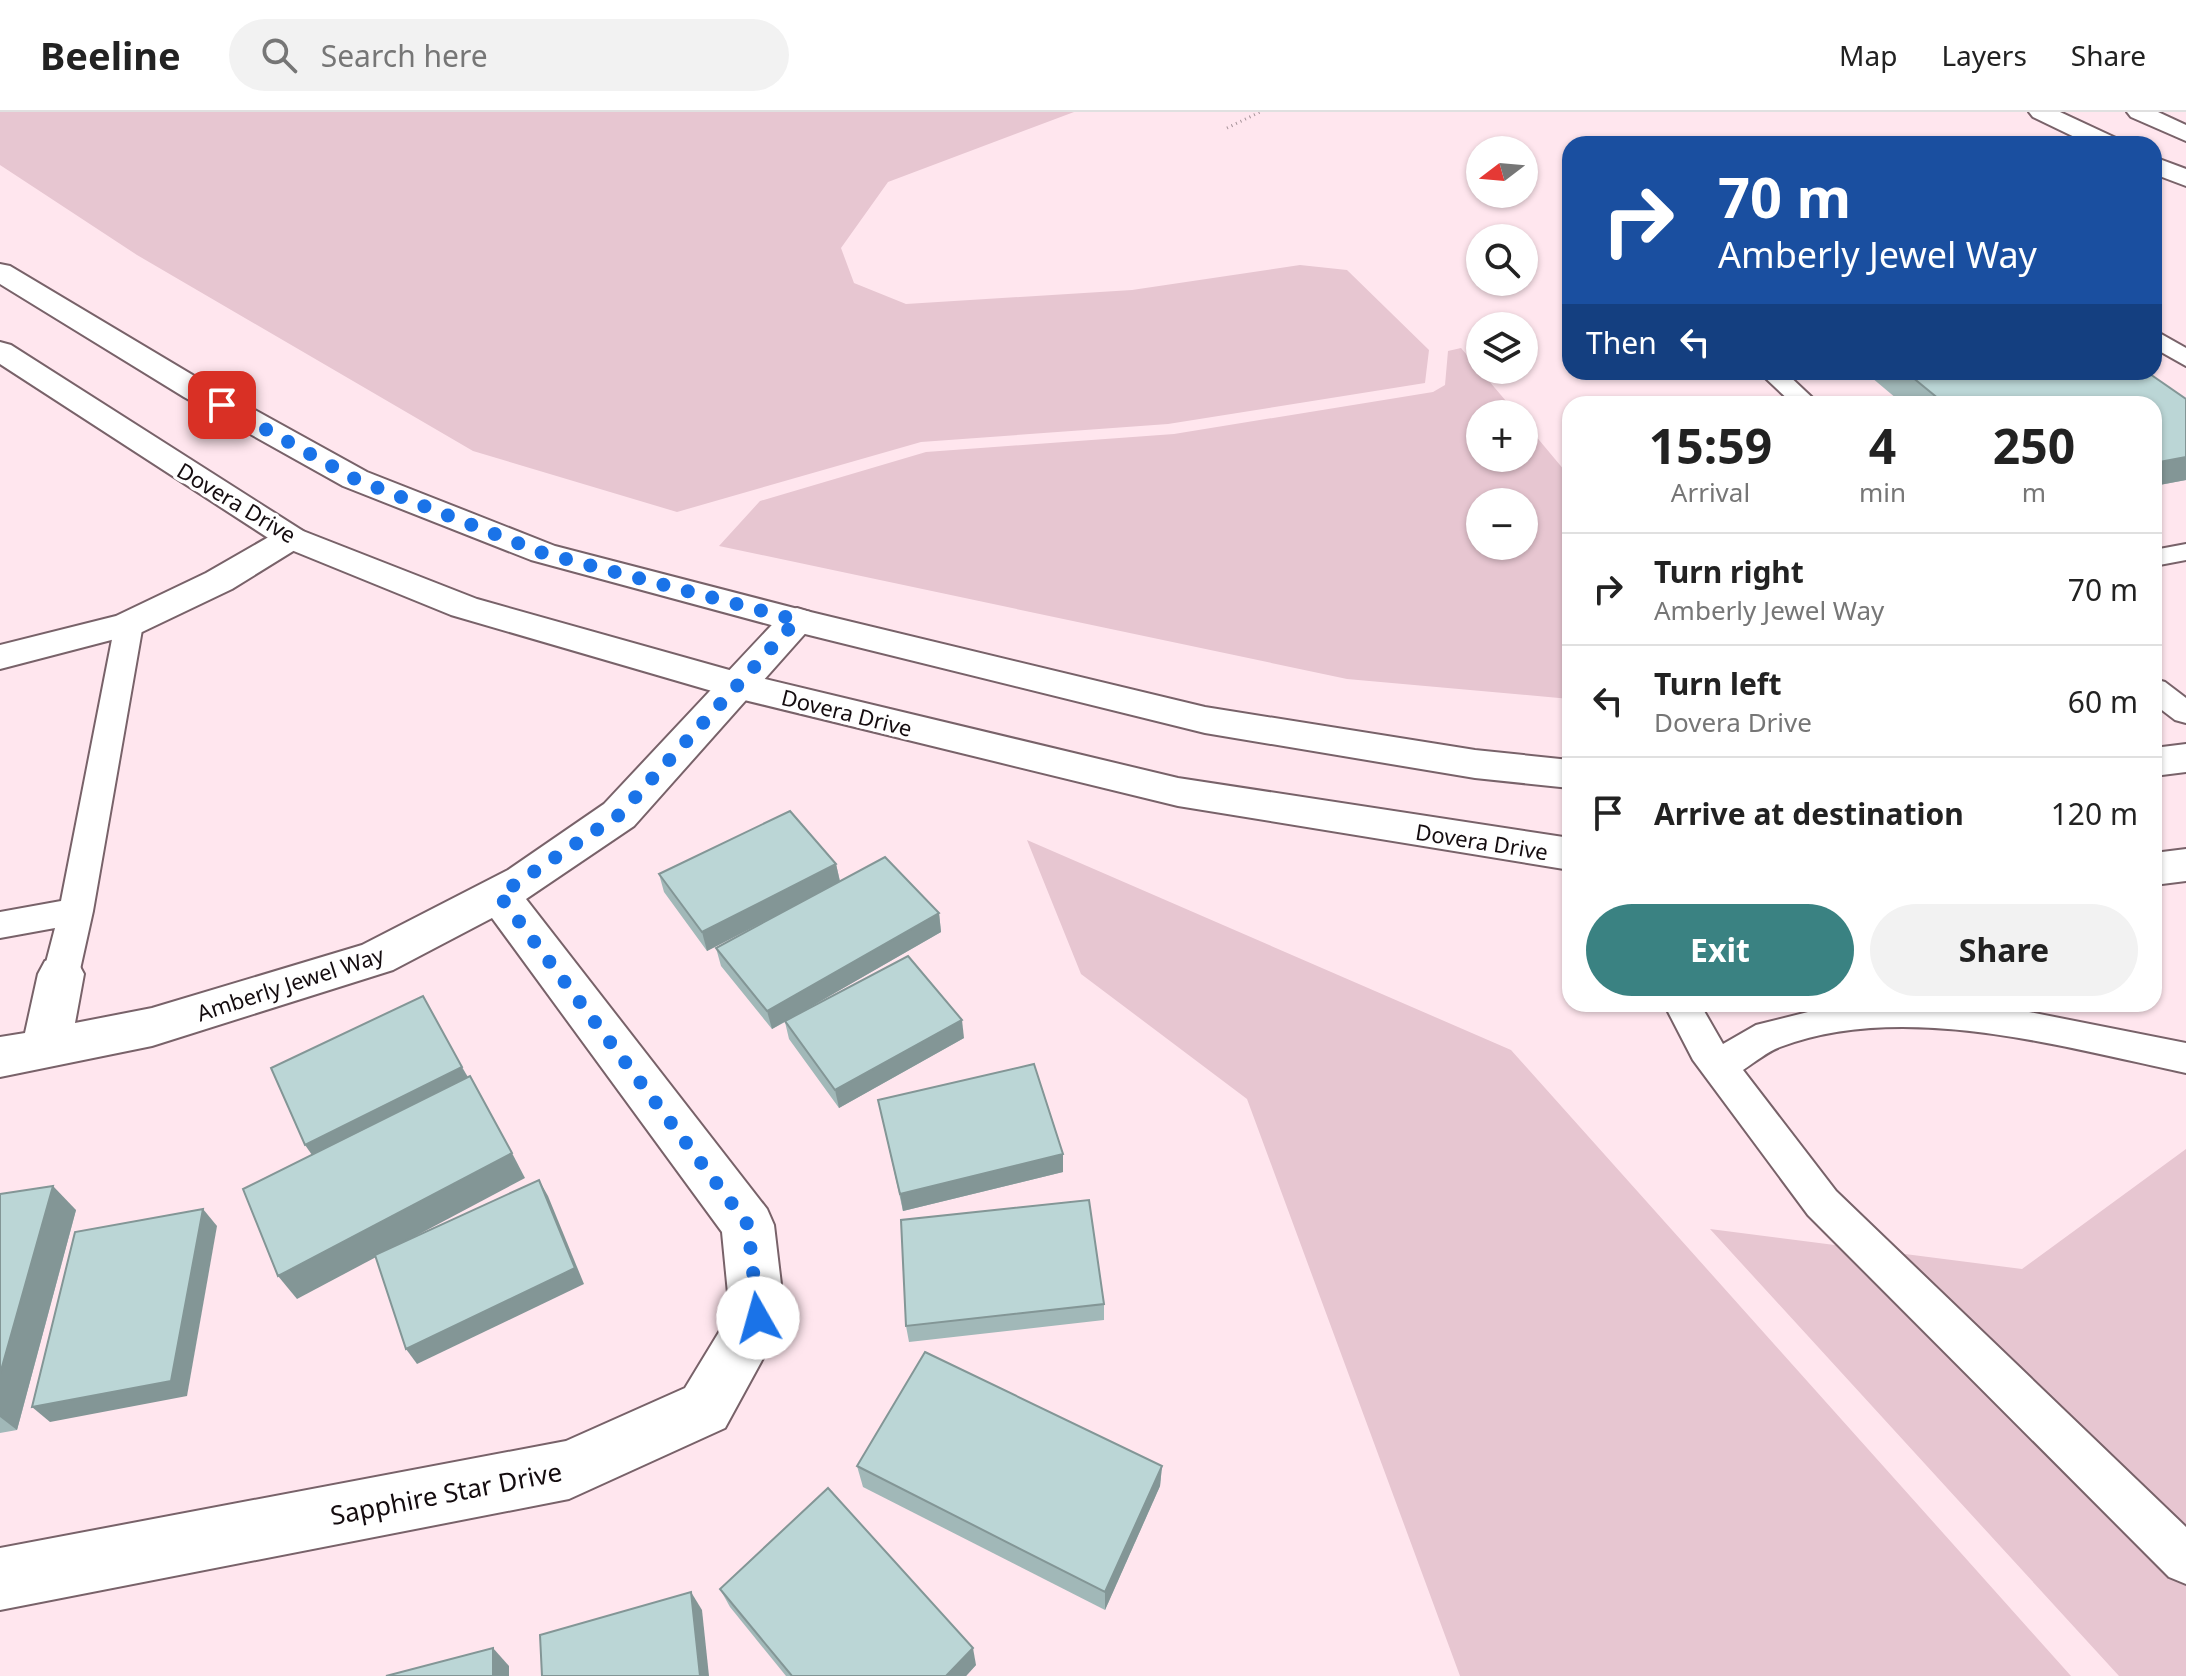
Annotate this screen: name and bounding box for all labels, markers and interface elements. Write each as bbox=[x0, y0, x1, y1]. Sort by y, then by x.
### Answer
search box bbox=[229, 19, 789, 91]
text: Beeline bbox=[40, 29, 181, 81]
icon: search bbox=[257, 33, 301, 77]
text: Search here bbox=[321, 35, 488, 76]
text: Map bbox=[1839, 36, 1897, 74]
text: Layers bbox=[1941, 36, 2027, 74]
text: Share bbox=[2071, 36, 2146, 74]
north arrow bbox=[1466, 136, 1538, 208]
map controls bbox=[1466, 136, 1538, 560]
text: 70 m bbox=[1718, 158, 1851, 234]
icon: right bbox=[1586, 168, 1690, 272]
button: search bbox=[1466, 224, 1538, 296]
text: Amberly Jewel Way bbox=[1718, 230, 2037, 279]
button: layers bbox=[1466, 312, 1538, 384]
icon: left bbox=[1673, 320, 1717, 364]
text: Then bbox=[1586, 322, 1657, 363]
pin bbox=[188, 371, 256, 439]
icon: arrive bbox=[200, 383, 244, 427]
button: + bbox=[1466, 400, 1538, 472]
text: 15:59 bbox=[1649, 413, 1772, 478]
text: 4 bbox=[1869, 413, 1896, 478]
text: 250 bbox=[1993, 413, 2075, 478]
street label: Dovera Drive bbox=[172, 455, 302, 549]
text: Arrival bbox=[1671, 474, 1750, 510]
text: min bbox=[1859, 474, 1906, 510]
text: m bbox=[2022, 474, 2046, 510]
button: − bbox=[1466, 488, 1538, 560]
text: Turn right bbox=[1654, 551, 1804, 592]
icon: right bbox=[1586, 567, 1630, 611]
text: 70 m bbox=[2068, 569, 2138, 610]
text: Amberly Jewel Way bbox=[1654, 592, 1884, 628]
text: Turn left bbox=[1654, 663, 1782, 704]
icon: left bbox=[1586, 679, 1630, 723]
street label: Dovera Drive bbox=[779, 681, 915, 743]
text: 60 m bbox=[2068, 681, 2138, 722]
text: Dovera Drive bbox=[1654, 704, 1812, 740]
icon: arrive bbox=[1586, 791, 1630, 835]
text: Arrive at destination bbox=[1654, 793, 1964, 834]
text: 120 m bbox=[2051, 793, 2138, 834]
street label: Dovera Drive bbox=[1414, 816, 1550, 866]
button: Exit bbox=[1586, 904, 1854, 996]
button: Share bbox=[1870, 904, 2138, 996]
street label: Amberly Jewel Way bbox=[193, 938, 388, 1027]
position arrow bbox=[716, 1276, 800, 1360]
street label: Sapphire Star Drive bbox=[327, 1453, 565, 1533]

